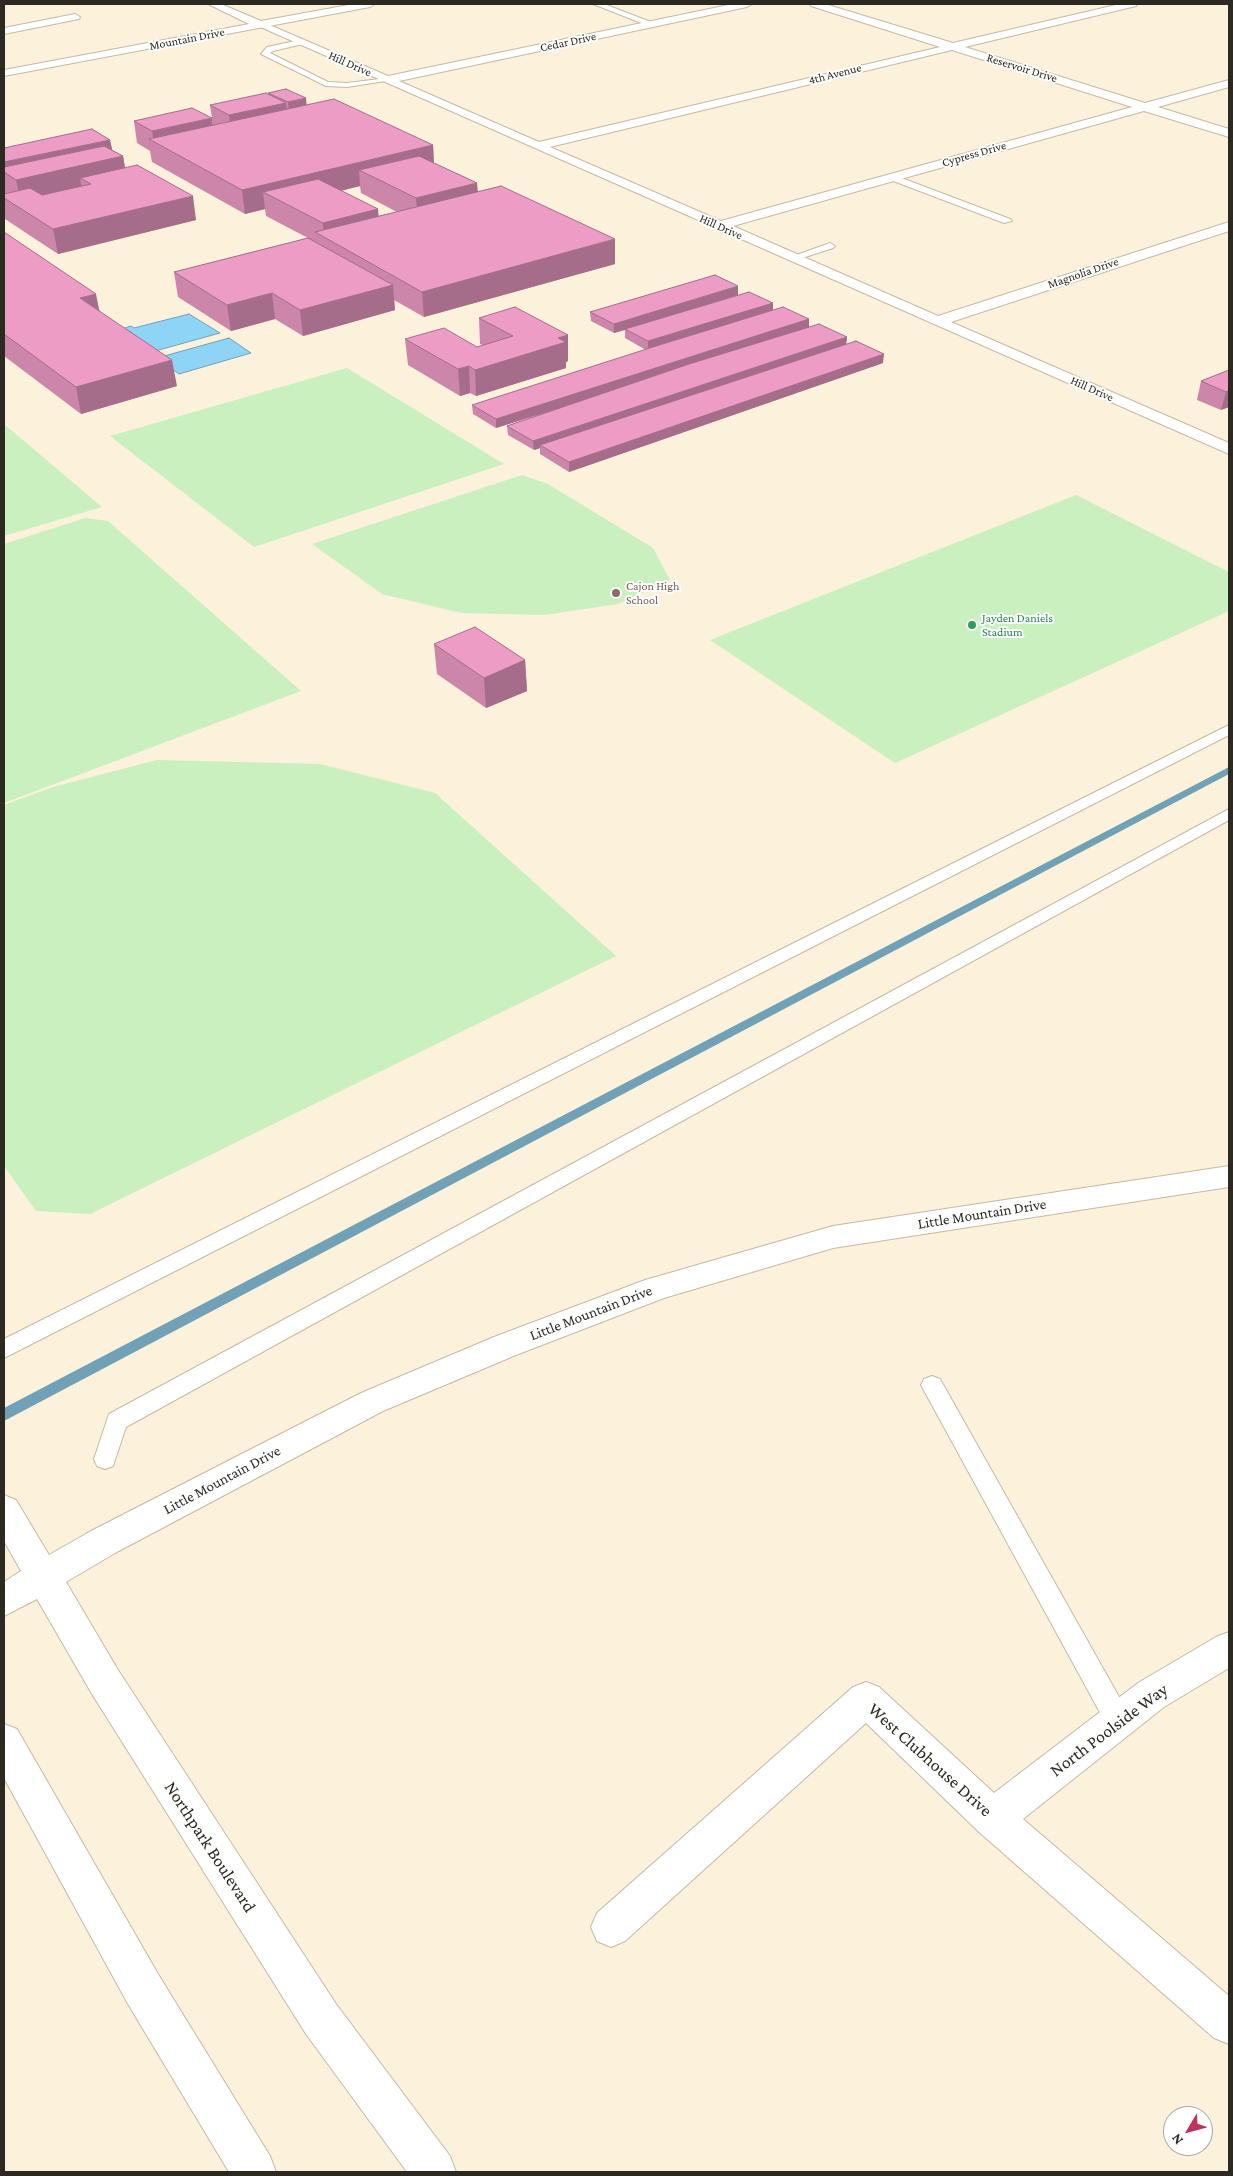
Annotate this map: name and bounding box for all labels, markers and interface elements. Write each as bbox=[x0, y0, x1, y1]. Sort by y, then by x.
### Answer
street label: Mountain Drive bbox=[148, 25, 226, 53]
street label: Cedar Drive bbox=[539, 29, 597, 55]
street label: Hill Drive bbox=[326, 48, 374, 80]
street label: Reservoir Drive bbox=[985, 50, 1059, 86]
street label: 4th Avenue bbox=[807, 60, 863, 88]
street label: Cypress Drive bbox=[940, 138, 1008, 170]
street label: Hill Drive bbox=[697, 211, 745, 243]
street label: Magnolia Drive bbox=[1046, 254, 1120, 292]
street label: Hill Drive bbox=[1068, 373, 1116, 405]
place label: Cajon High School bbox=[626, 579, 679, 607]
marker: Cajon High School bbox=[610, 587, 622, 599]
place label: Jayden Daniels Stadium bbox=[982, 611, 1053, 639]
marker: Jayden Daniels Stadium bbox=[966, 619, 978, 631]
street label: Little Mountain Drive bbox=[916, 1195, 1048, 1233]
street label: Little Mountain Drive bbox=[527, 1281, 655, 1345]
street label: Little Mountain Drive bbox=[160, 1442, 284, 1518]
street label: North Poolside Way bbox=[1046, 1679, 1172, 1781]
street label: West Clubhouse Drive bbox=[863, 1698, 997, 1822]
street label: Northpark Boulevard bbox=[160, 1778, 260, 1916]
north arrow bbox=[1163, 2106, 1213, 2156]
text: N bbox=[1168, 2131, 1186, 2148]

